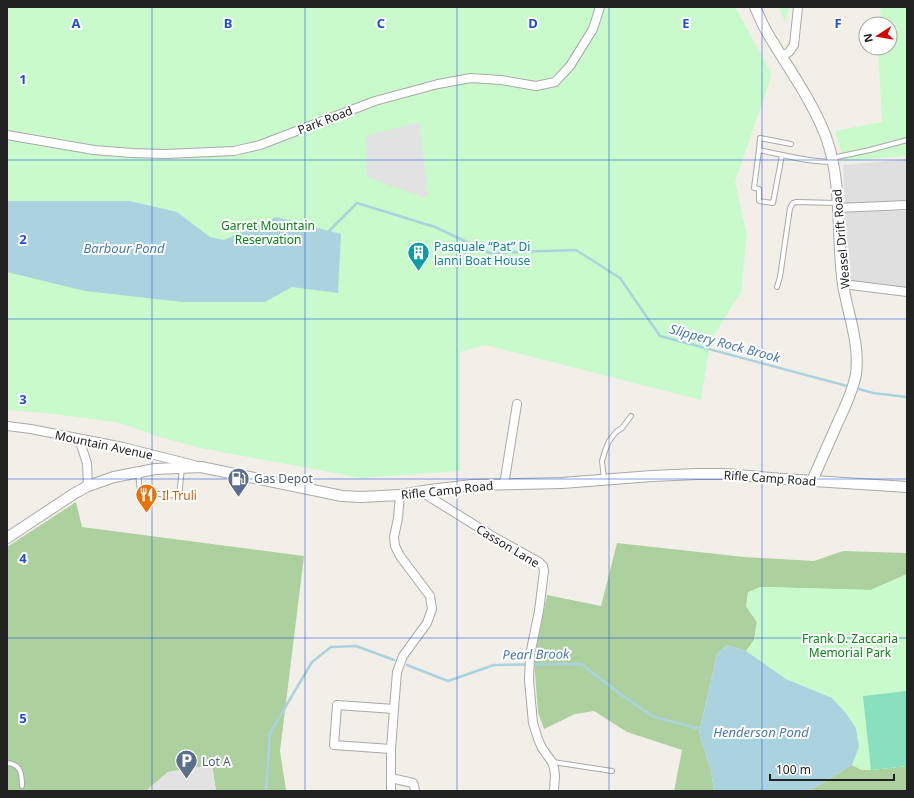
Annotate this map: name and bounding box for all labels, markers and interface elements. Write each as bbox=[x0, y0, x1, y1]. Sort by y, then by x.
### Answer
text: A bbox=[72, 14, 81, 32]
text: B bbox=[224, 14, 232, 32]
text: C bbox=[377, 14, 385, 32]
text: D bbox=[528, 14, 538, 32]
text: E bbox=[682, 14, 690, 32]
text: F bbox=[834, 14, 842, 32]
north arrow bbox=[858, 16, 898, 56]
text: N bbox=[859, 32, 876, 44]
text: 1 bbox=[19, 70, 27, 88]
street label: Park Road bbox=[295, 102, 355, 138]
street label: Weasel Drift Road bbox=[828, 188, 854, 290]
park label: Garret Mountain Reservation bbox=[221, 217, 315, 248]
text: 2 bbox=[19, 230, 27, 248]
place label: Pasquale “Pat” Di lanni Boat House bbox=[434, 238, 530, 269]
water label: Barbour Pond bbox=[83, 239, 165, 257]
building icon: Pasquale “Pat” Di lanni Boat House bbox=[405, 240, 431, 273]
water label: Slippery Rock Brook bbox=[668, 320, 783, 367]
text: 3 bbox=[19, 390, 27, 408]
street label: Mountain Avenue bbox=[53, 426, 155, 464]
fuel station icon: Gas Depot bbox=[226, 465, 252, 498]
street label: Rifle Camp Road bbox=[723, 466, 817, 490]
place label: Gas Depot bbox=[254, 470, 314, 487]
street label: Rifle Camp Road bbox=[400, 477, 494, 503]
restaurant icon: Il Truli bbox=[133, 482, 159, 515]
place label: Il Truli bbox=[162, 487, 197, 504]
street label: Casson Lane bbox=[473, 520, 543, 572]
text: 4 bbox=[19, 549, 27, 567]
park label: Frank D. Zaccaria Memorial Park bbox=[802, 630, 898, 661]
water label: Pearl Brook bbox=[502, 644, 570, 664]
text: 5 bbox=[19, 709, 27, 727]
water label: Henderson Pond bbox=[713, 723, 809, 741]
parking icon: Lot A bbox=[173, 748, 199, 781]
place label: Lot A bbox=[202, 753, 231, 770]
scale bar bbox=[770, 756, 894, 782]
text: 100 m bbox=[776, 761, 811, 778]

